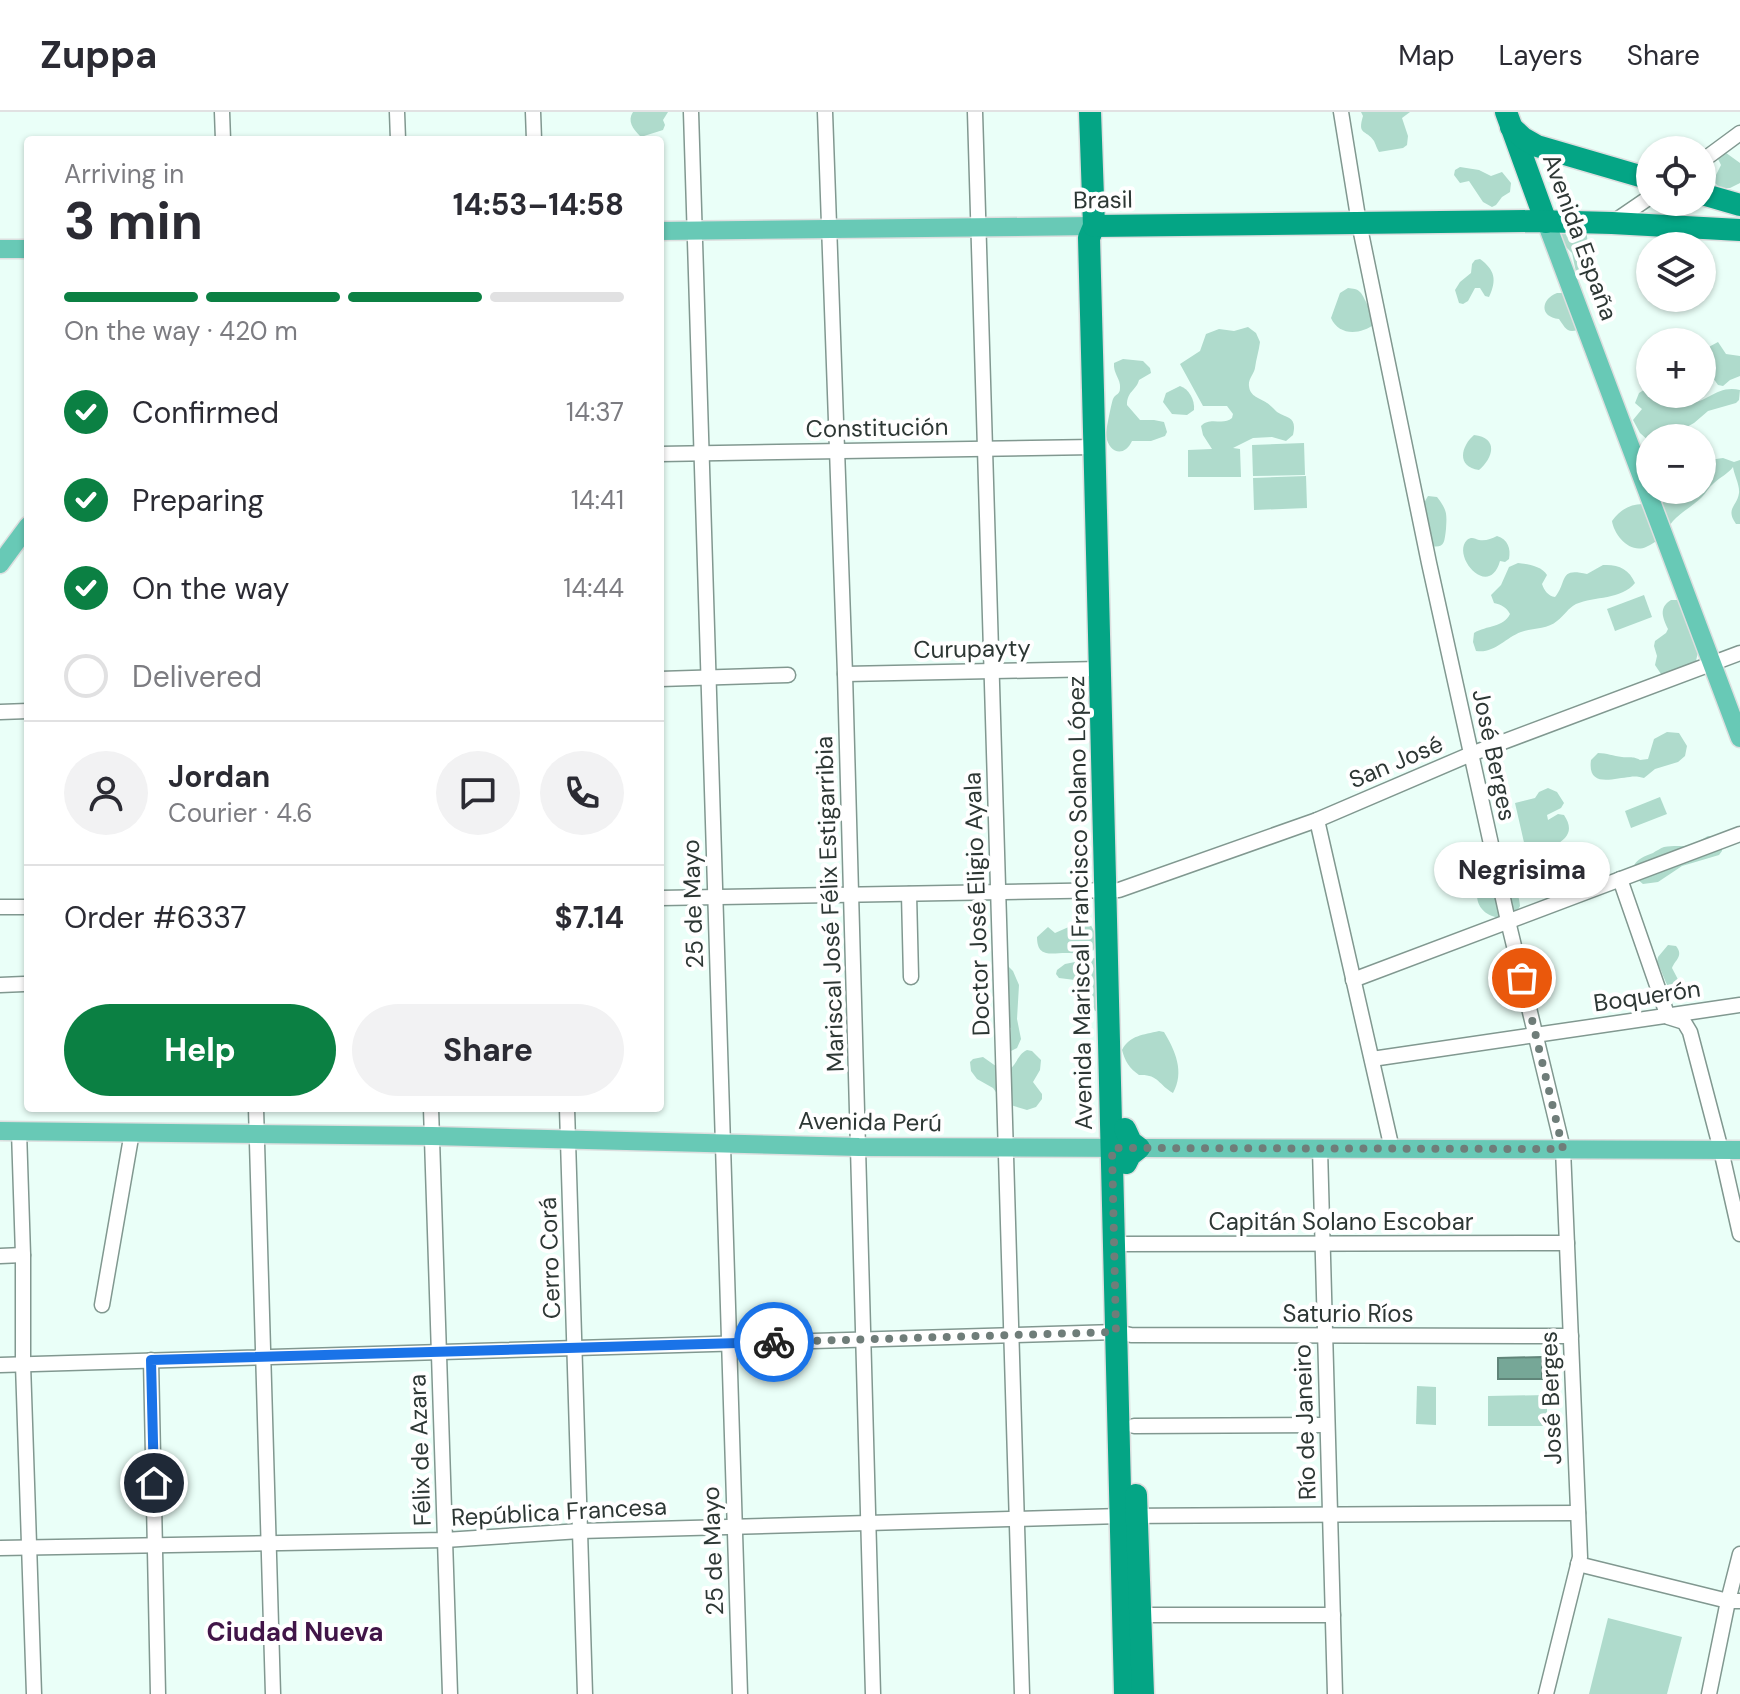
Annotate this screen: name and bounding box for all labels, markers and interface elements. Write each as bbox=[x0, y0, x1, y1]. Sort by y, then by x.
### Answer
text: Zuppa bbox=[40, 30, 157, 80]
text: Map bbox=[1398, 37, 1455, 74]
text: Layers bbox=[1499, 37, 1583, 74]
text: Share bbox=[1627, 37, 1700, 74]
map controls bbox=[1636, 136, 1716, 504]
button: locate bbox=[1636, 136, 1716, 216]
street label: Avenida España bbox=[1536, 149, 1625, 324]
text: Arriving in bbox=[64, 157, 184, 191]
street label: Brasil bbox=[1073, 183, 1133, 216]
text: 14:53–14:58 bbox=[453, 185, 624, 224]
text: 3 min bbox=[64, 187, 203, 255]
button: layers bbox=[1636, 232, 1716, 312]
text: On the way · 420 m bbox=[64, 314, 298, 348]
button: + bbox=[1636, 328, 1716, 408]
icon: check bbox=[64, 390, 108, 434]
text: Confirmed bbox=[132, 393, 279, 432]
text: 14:37 bbox=[566, 395, 624, 429]
street label: Constitución bbox=[805, 411, 949, 444]
button: − bbox=[1636, 424, 1716, 504]
icon: check bbox=[64, 478, 108, 522]
text: Preparing bbox=[132, 481, 264, 520]
text: 14:41 bbox=[571, 483, 624, 517]
icon: check bbox=[64, 566, 108, 610]
text: On the way bbox=[132, 569, 289, 608]
text: 14:44 bbox=[563, 571, 624, 605]
street label: Curupayty bbox=[913, 632, 1031, 665]
text: Delivered bbox=[132, 657, 262, 696]
street label: Avenida Mariscal Francisco Solano López bbox=[1060, 676, 1099, 1130]
street label: José Berges bbox=[1465, 686, 1524, 823]
street label: San José bbox=[1344, 728, 1447, 795]
street label: Mariscal José Félix Estigarribia bbox=[808, 735, 851, 1073]
button: person bbox=[64, 751, 148, 835]
button: chat bbox=[436, 751, 520, 835]
button: phone bbox=[540, 751, 624, 835]
text: Jordan bbox=[168, 757, 270, 796]
street label: Doctor José Eligio Ayala bbox=[956, 772, 997, 1036]
text: Courier · 4.6 bbox=[168, 796, 313, 830]
street label: 25 de Mayo bbox=[675, 839, 710, 969]
callout: Negrisima bbox=[1434, 842, 1610, 898]
text: Negrisima bbox=[1458, 853, 1586, 887]
text: Order #6337 bbox=[64, 898, 247, 937]
text: $7.14 bbox=[555, 898, 624, 937]
pin bbox=[1488, 944, 1556, 1012]
icon: bag bbox=[1500, 956, 1544, 1000]
street label: Boquerón bbox=[1592, 973, 1702, 1018]
button: Help bbox=[64, 1004, 336, 1096]
button: Share bbox=[352, 1004, 624, 1096]
street label: Avenida Perú bbox=[798, 1105, 942, 1138]
street label: Cerro Corá bbox=[532, 1196, 567, 1320]
street label: Capitán Solano Escobar bbox=[1208, 1206, 1474, 1237]
street label: Saturio Ríos bbox=[1283, 1298, 1413, 1329]
courier bbox=[734, 1302, 814, 1382]
icon: bike bbox=[752, 1320, 796, 1364]
street label: José Berges bbox=[1533, 1331, 1568, 1465]
street label: Río de Janeiro bbox=[1286, 1343, 1323, 1501]
street label: Félix de Azara bbox=[401, 1373, 438, 1527]
pin bbox=[120, 1449, 188, 1517]
icon: home bbox=[132, 1461, 176, 1505]
street label: 25 de Mayo bbox=[695, 1486, 730, 1616]
street label: República Francesa bbox=[450, 1490, 668, 1533]
district label: Ciudad Nueva bbox=[207, 1615, 383, 1649]

